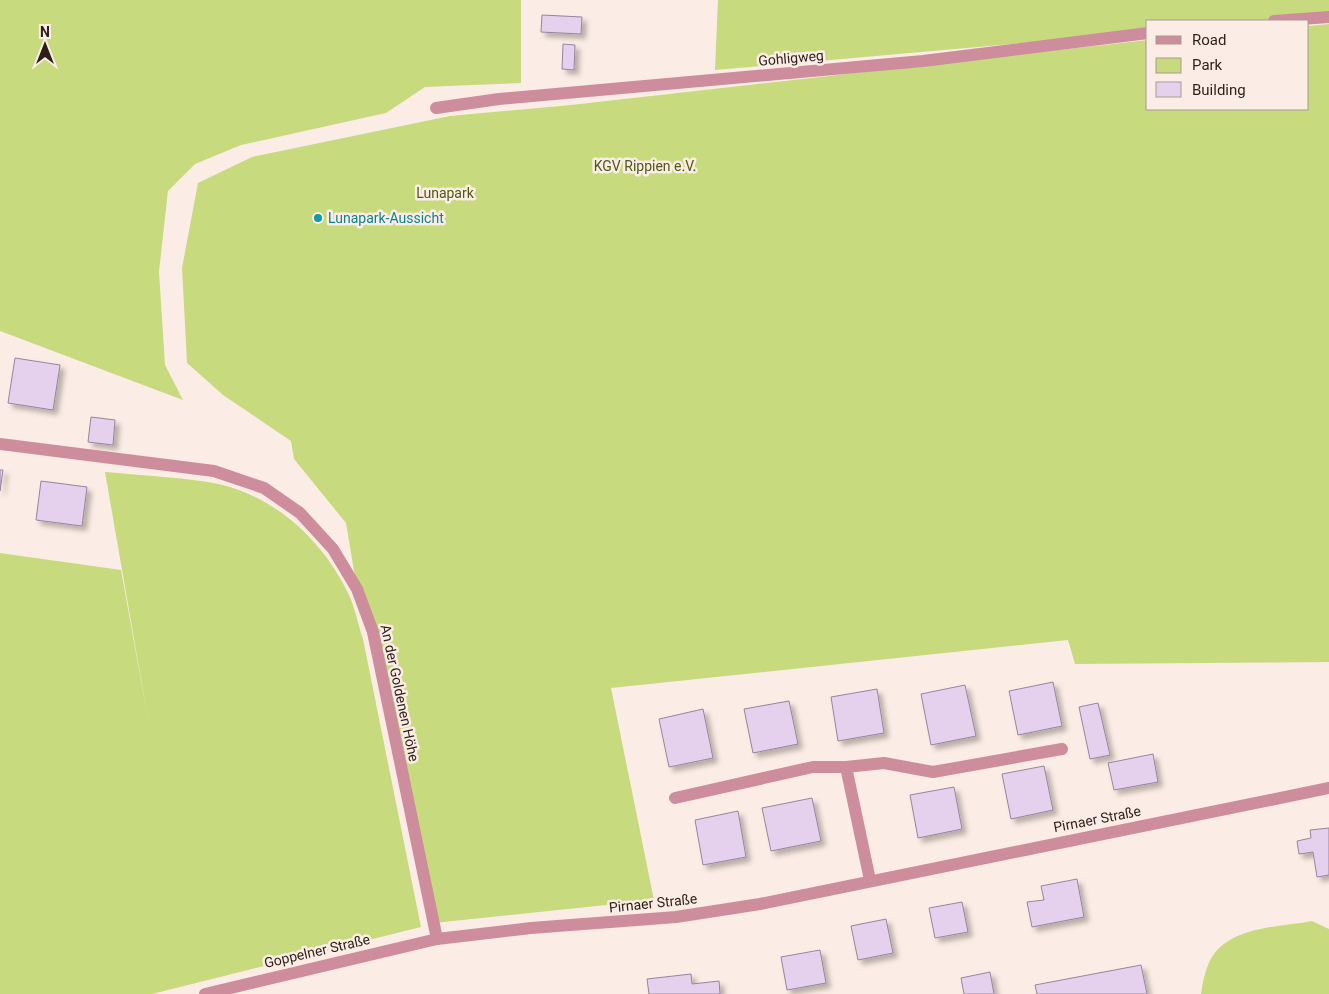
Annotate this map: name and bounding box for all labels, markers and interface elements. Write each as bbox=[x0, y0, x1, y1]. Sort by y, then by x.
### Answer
north arrow bbox=[20, 20, 70, 70]
legend bbox=[1146, 20, 1309, 110]
text: N bbox=[40, 24, 50, 40]
text: Road bbox=[1192, 31, 1226, 49]
street label: Gohligweg bbox=[758, 47, 824, 69]
text: Park bbox=[1192, 56, 1223, 74]
text: Building bbox=[1192, 81, 1246, 99]
park label: KGV Rippien e.V. bbox=[594, 158, 696, 174]
park label: Lunapark bbox=[416, 185, 475, 201]
place label: Lunapark-Aussicht bbox=[328, 210, 444, 226]
marker: Lunapark-Aussicht bbox=[312, 212, 324, 224]
street label: An der Goldenen Höhe bbox=[378, 623, 422, 763]
street label: Pirnaer Straße bbox=[1052, 803, 1142, 835]
street label: Pirnaer Straße bbox=[608, 890, 698, 916]
street label: Goppelner Straße bbox=[263, 931, 371, 971]

